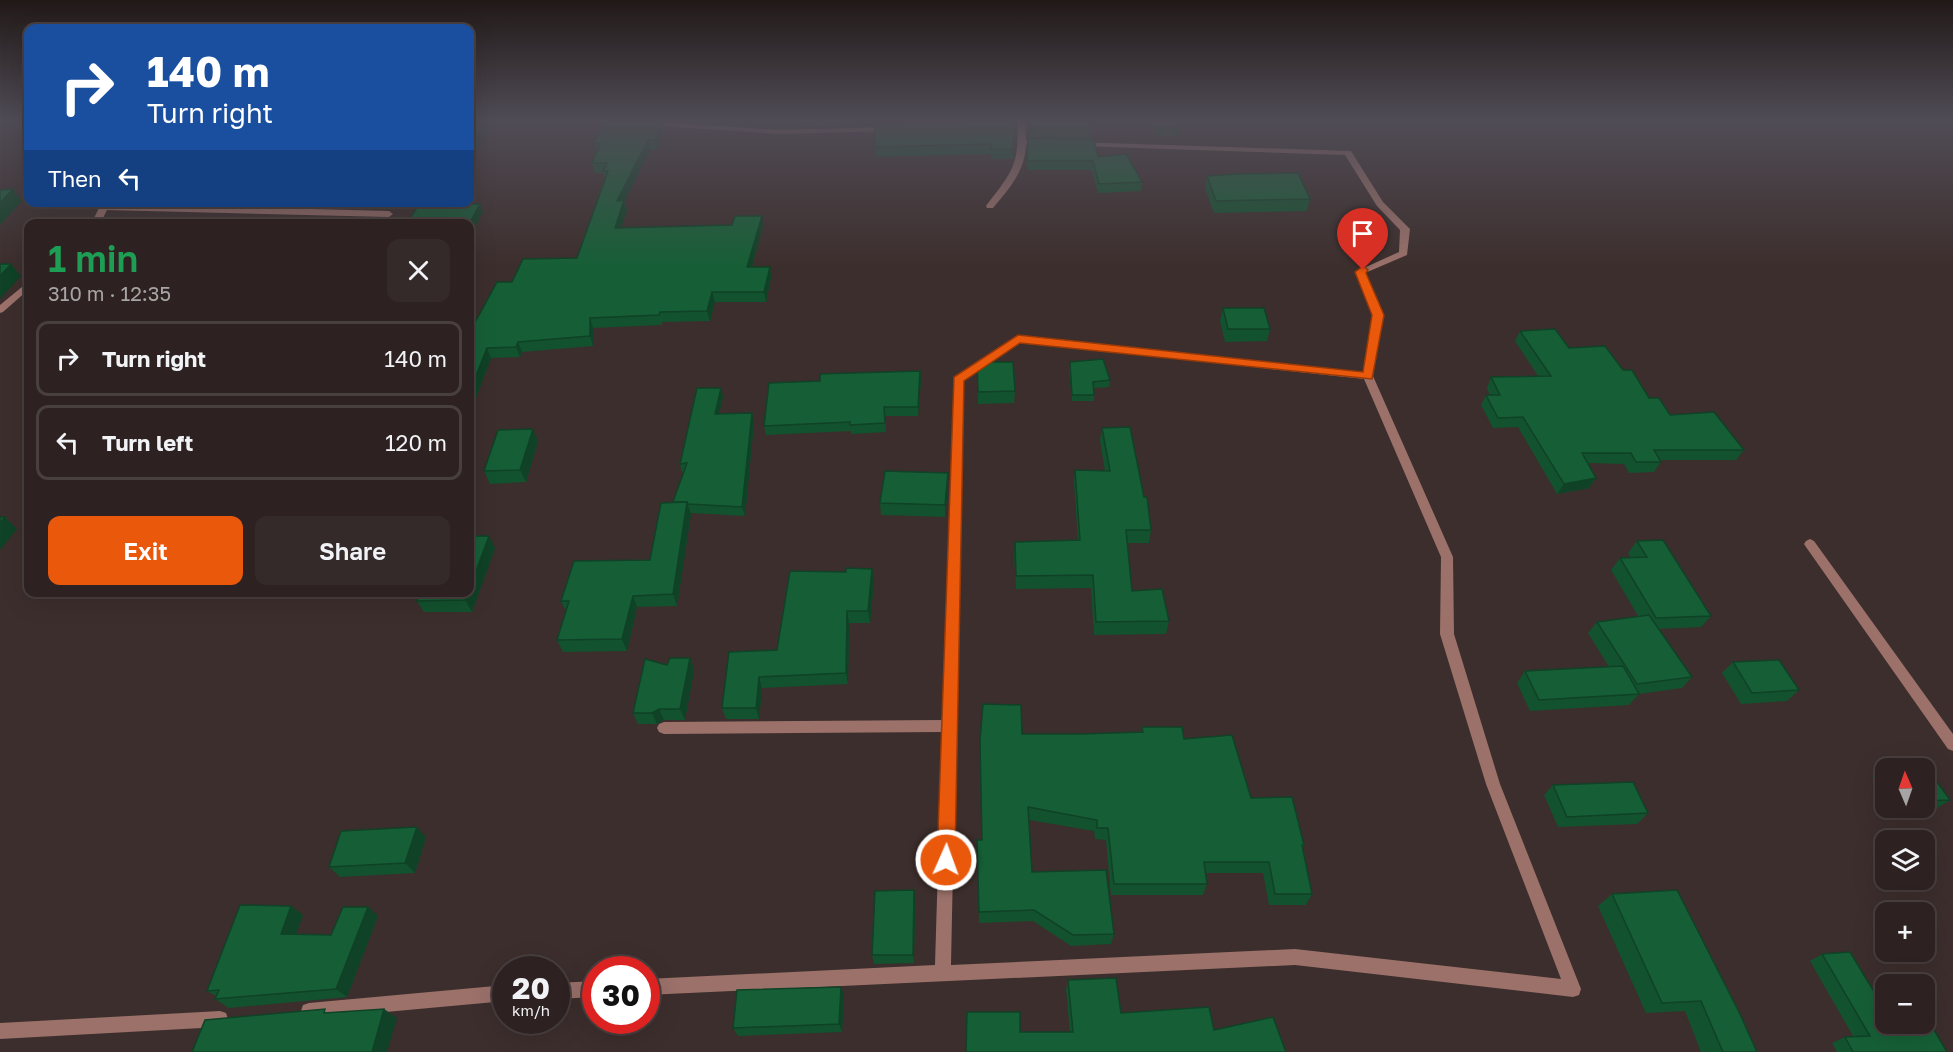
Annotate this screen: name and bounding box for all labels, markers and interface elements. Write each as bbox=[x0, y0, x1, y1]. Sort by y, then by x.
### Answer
text: 140 m bbox=[147, 46, 269, 96]
icon: right bbox=[48, 48, 126, 126]
text: Turn right bbox=[147, 97, 273, 129]
icon: left bbox=[113, 162, 146, 195]
text: Then bbox=[48, 165, 101, 192]
pin bbox=[1337, 208, 1388, 270]
icon: arrive bbox=[1346, 217, 1379, 250]
text: 1 min bbox=[48, 237, 138, 280]
button: close bbox=[387, 239, 450, 302]
text: 310 m · 12:35 bbox=[48, 281, 171, 305]
icon: right bbox=[51, 342, 84, 375]
text: Turn right bbox=[102, 345, 206, 372]
text: 140 m bbox=[384, 345, 447, 372]
icon: left bbox=[51, 426, 84, 459]
text: Turn left bbox=[102, 429, 193, 456]
text: 120 m bbox=[385, 429, 447, 456]
button: Exit bbox=[48, 516, 243, 585]
button: Share bbox=[255, 516, 450, 585]
north arrow bbox=[1875, 758, 1935, 818]
map controls bbox=[1875, 758, 1935, 1034]
position arrow bbox=[914, 828, 978, 892]
button: layers bbox=[1875, 830, 1935, 890]
button: + bbox=[1875, 902, 1935, 962]
speed limit sign: 30 bbox=[582, 956, 660, 1034]
text: 20 bbox=[512, 970, 550, 1006]
button: − bbox=[1875, 974, 1935, 1034]
text: km/h bbox=[512, 1001, 550, 1019]

